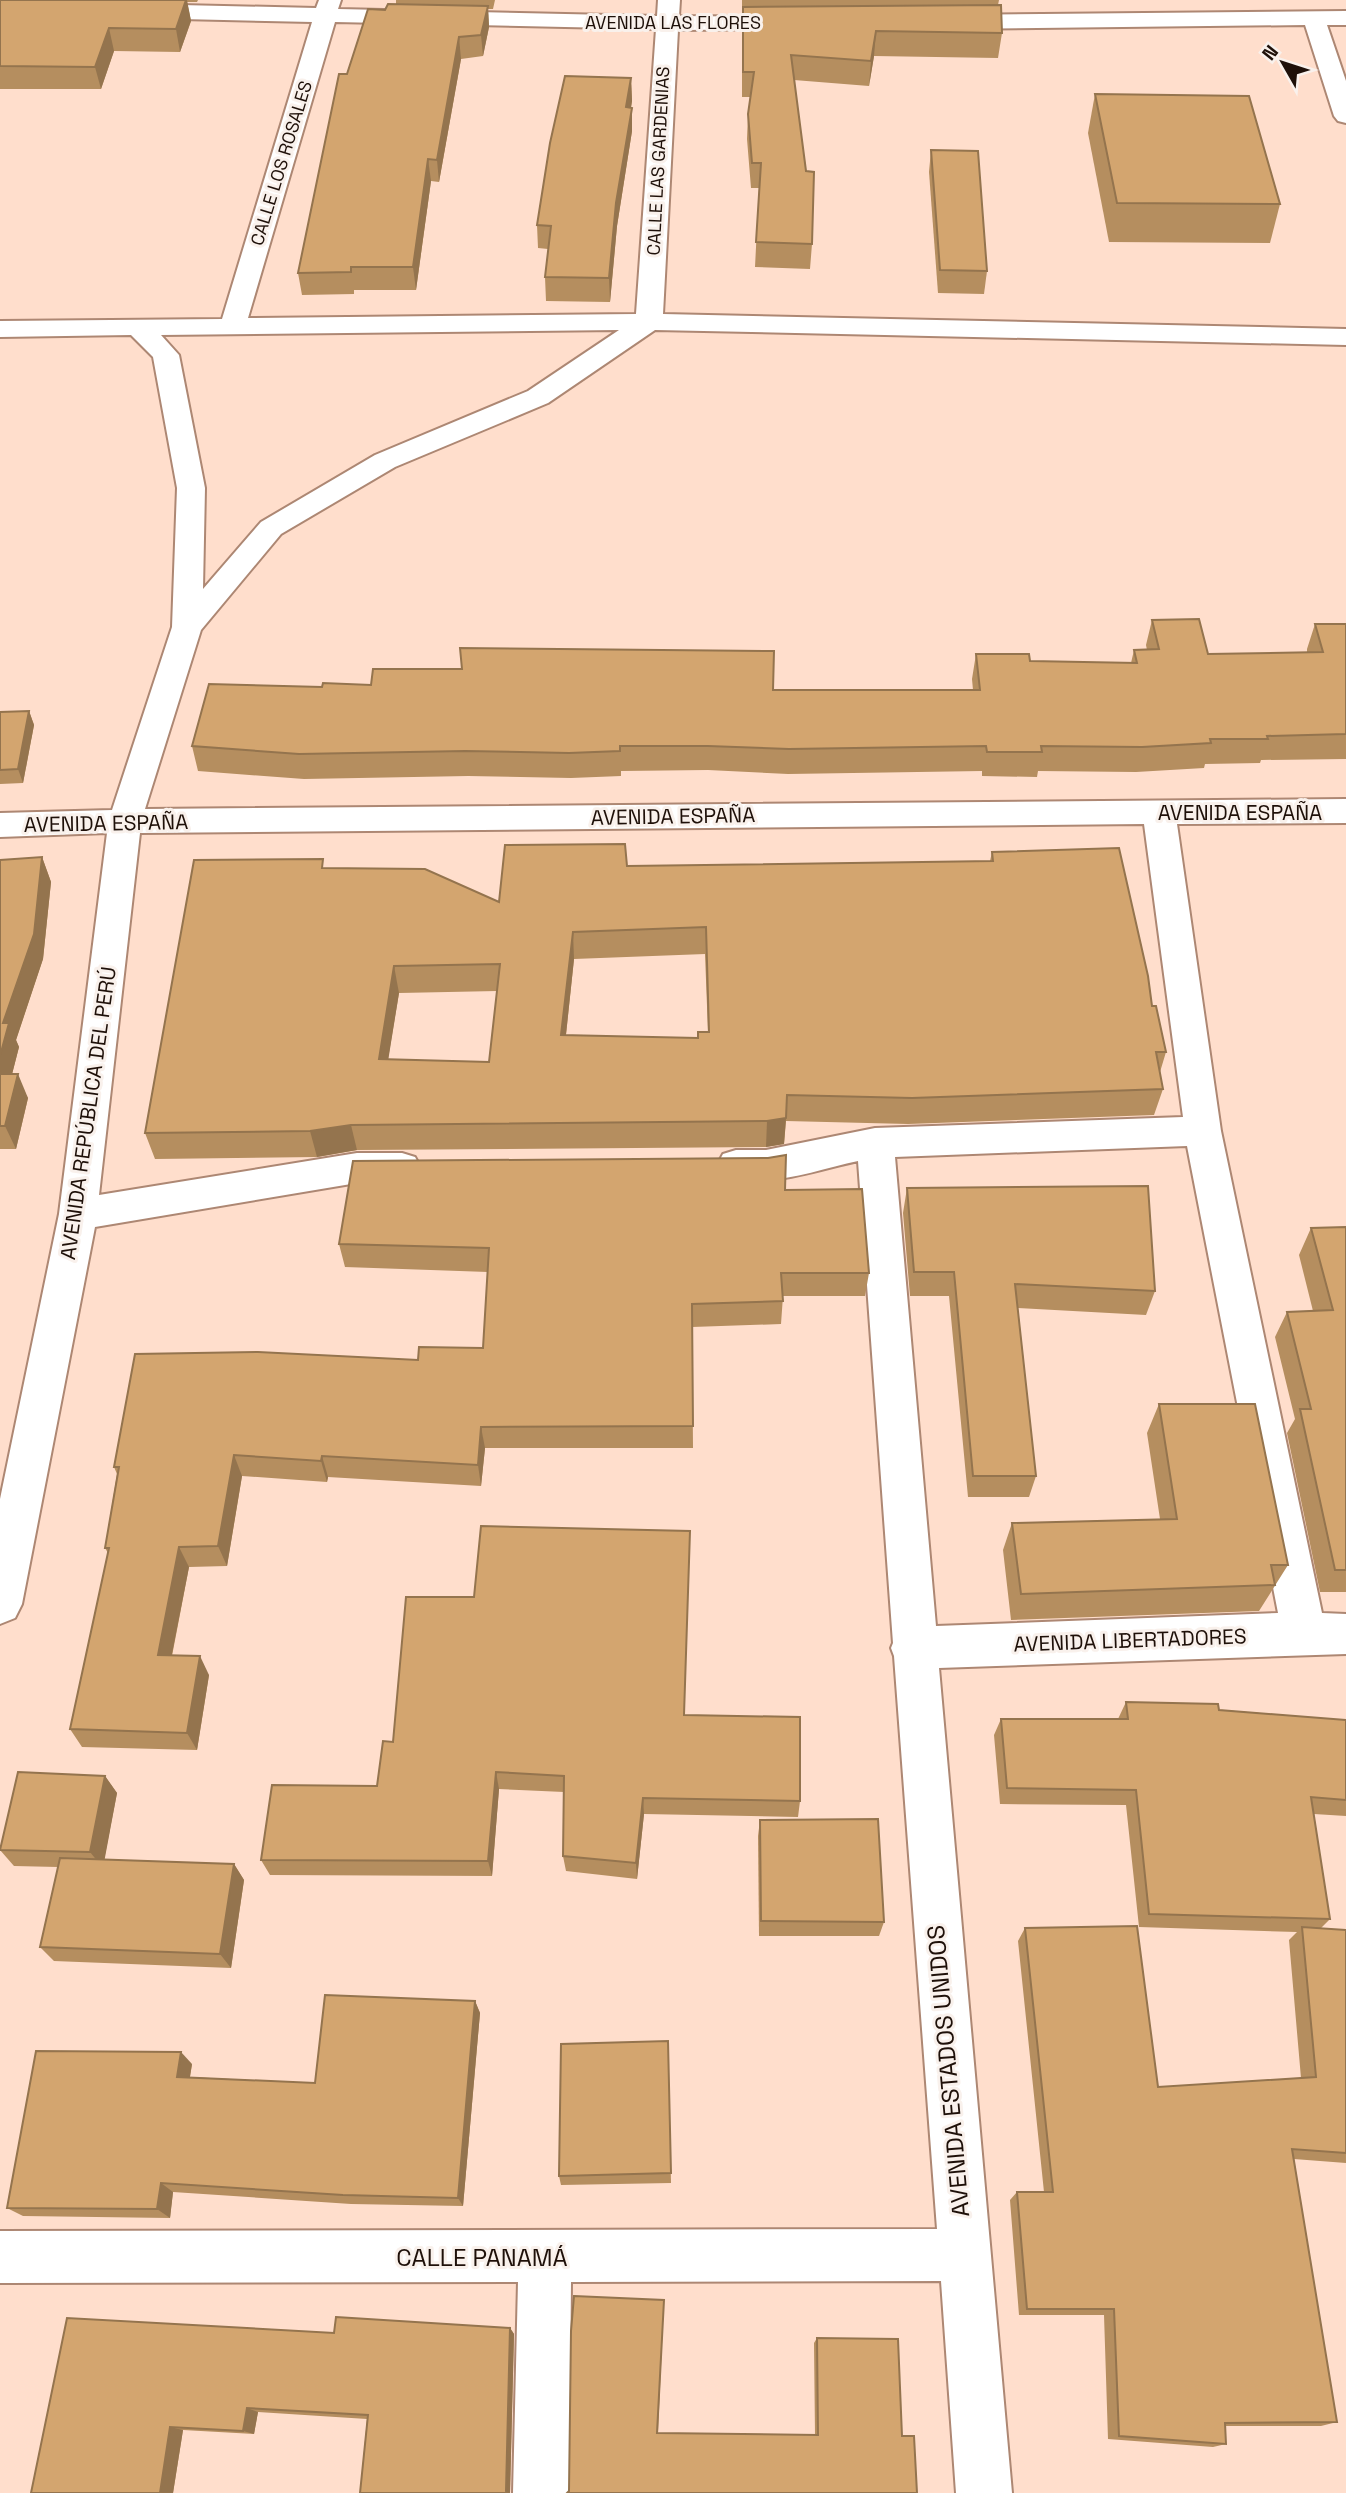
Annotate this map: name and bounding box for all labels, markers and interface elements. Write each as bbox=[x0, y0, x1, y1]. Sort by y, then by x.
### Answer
street label: AVENIDA LAS FLORES bbox=[585, 11, 761, 34]
north arrow bbox=[1248, 28, 1318, 98]
text: N bbox=[1256, 40, 1284, 65]
street label: CALLE LAS GARDENIAS bbox=[642, 66, 674, 256]
street label: CALLE LOS ROSALES bbox=[245, 78, 317, 248]
street label: AVENIDA ESPAÑA bbox=[1158, 799, 1322, 826]
street label: AVENIDA ESPAÑA bbox=[590, 801, 756, 831]
street label: AVENIDA ESPAÑA bbox=[23, 808, 189, 838]
street label: AVENIDA REPÚBLICA DEL PERÚ bbox=[54, 965, 122, 1261]
street label: AVENIDA LIBERTADORES bbox=[1013, 1622, 1247, 1658]
street label: AVENIDA ESTADOS UNIDOS bbox=[920, 1924, 976, 2218]
street label: CALLE PANAMÁ bbox=[396, 2242, 568, 2273]

